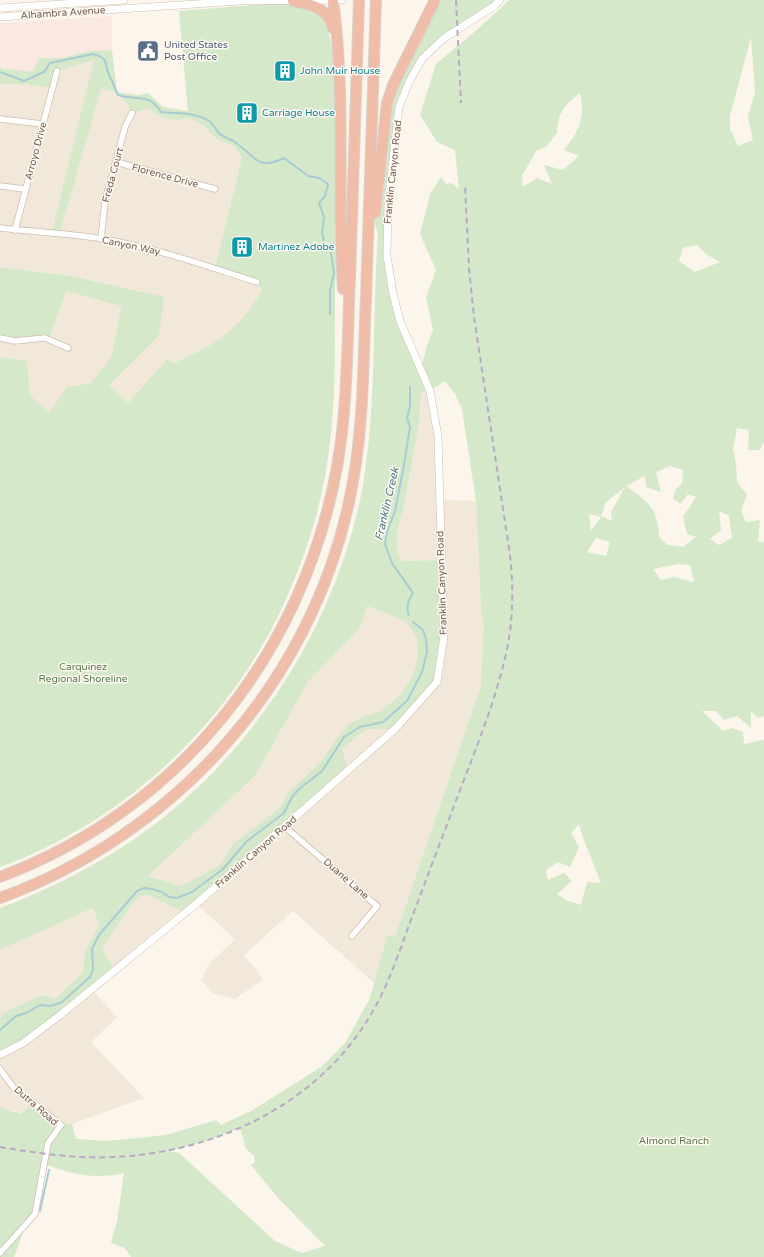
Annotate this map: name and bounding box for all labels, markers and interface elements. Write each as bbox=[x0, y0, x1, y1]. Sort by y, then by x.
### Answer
street label: Alhambra Avenue bbox=[20, 4, 106, 22]
public building icon: United States Post Office bbox=[135, 38, 161, 64]
place label: United States Post Office bbox=[164, 39, 228, 63]
building icon: John Muir House bbox=[272, 58, 298, 84]
place label: John Muir House bbox=[300, 65, 380, 77]
building icon: Carriage House bbox=[234, 100, 260, 126]
place label: Carriage House bbox=[262, 107, 335, 119]
street label: Arroyo Drive bbox=[23, 120, 50, 181]
street label: Franklin Canyon Road bbox=[382, 120, 404, 224]
street label: Freda Court bbox=[100, 146, 126, 204]
street label: Florence Drive bbox=[131, 161, 200, 191]
street label: Canyon Way bbox=[101, 234, 162, 258]
building icon: Martinez Adobe bbox=[229, 234, 255, 260]
place label: Martinez Adobe bbox=[258, 241, 335, 253]
water label: Franklin Creek bbox=[372, 465, 402, 542]
street label: Franklin Canyon Road bbox=[434, 531, 450, 635]
park label: Carquinez Regional Shoreline bbox=[39, 661, 128, 685]
street label: Franklin Canyon Road bbox=[213, 813, 299, 891]
street label: Duane Lane bbox=[321, 856, 372, 902]
street label: Dutra Road bbox=[11, 1084, 61, 1128]
park label: Almond Ranch bbox=[639, 1135, 709, 1147]

